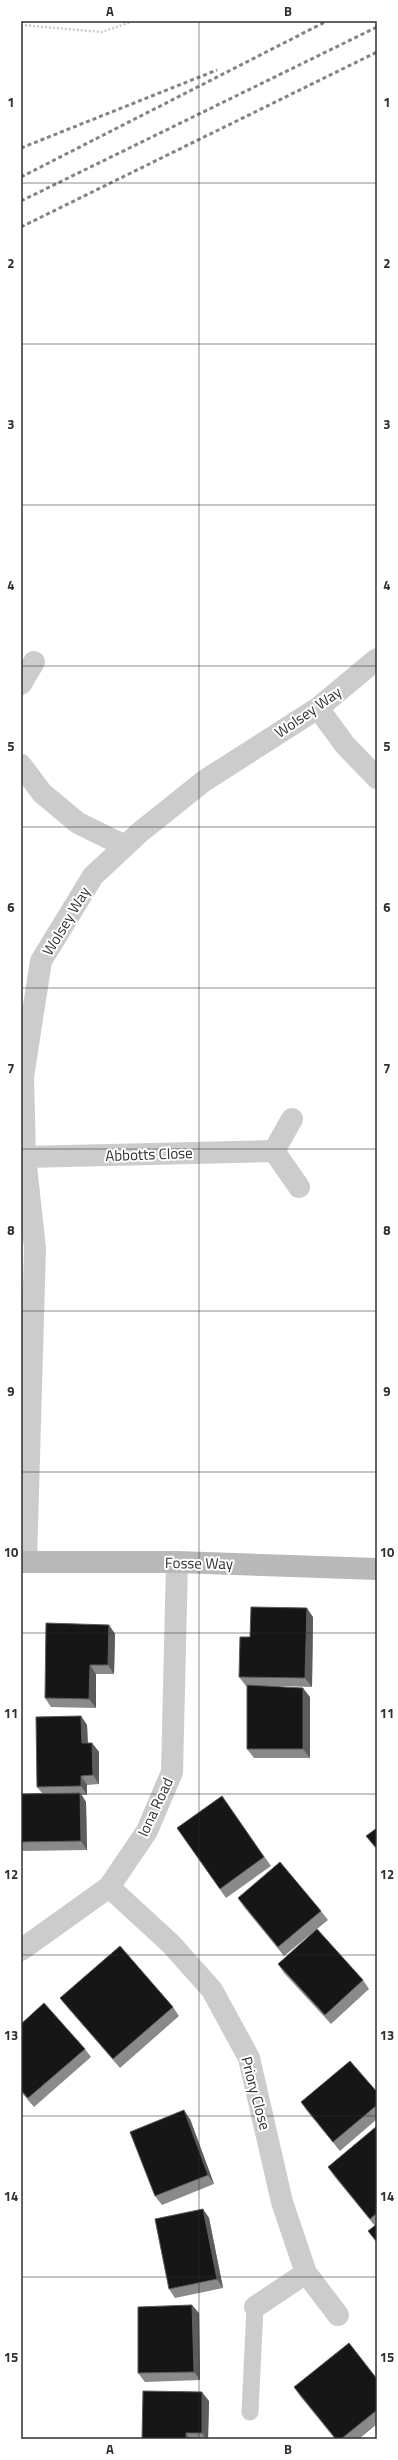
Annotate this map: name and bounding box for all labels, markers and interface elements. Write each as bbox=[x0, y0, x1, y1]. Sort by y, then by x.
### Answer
text: A bbox=[106, 1, 114, 21]
text: B bbox=[284, 1, 292, 21]
text: 1 bbox=[7, 92, 15, 112]
text: 1 bbox=[383, 92, 391, 112]
text: 2 bbox=[7, 253, 15, 273]
text: 2 bbox=[383, 253, 391, 273]
text: 3 bbox=[7, 414, 15, 434]
text: 3 bbox=[383, 414, 391, 434]
text: 4 bbox=[7, 575, 15, 595]
text: 4 bbox=[383, 575, 391, 595]
street label: Wolsey Way bbox=[270, 680, 346, 744]
text: 5 bbox=[7, 736, 15, 756]
text: 5 bbox=[383, 736, 391, 756]
street label: Wolsey Way bbox=[36, 882, 96, 960]
text: 6 bbox=[7, 897, 15, 917]
text: 6 bbox=[383, 897, 391, 917]
text: 7 bbox=[7, 1058, 15, 1078]
text: 7 bbox=[383, 1058, 391, 1078]
street label: Abbotts Close bbox=[105, 1141, 193, 1167]
text: 8 bbox=[7, 1220, 15, 1240]
text: 8 bbox=[383, 1220, 391, 1240]
text: 9 bbox=[7, 1381, 15, 1401]
text: 9 bbox=[383, 1381, 391, 1401]
text: 10 bbox=[4, 1542, 18, 1562]
text: 10 bbox=[380, 1542, 394, 1562]
street label: Fosse Way bbox=[165, 1551, 233, 1575]
text: 11 bbox=[4, 1703, 18, 1723]
text: 11 bbox=[380, 1703, 394, 1723]
street label: Iona Road bbox=[131, 1774, 179, 1840]
text: 12 bbox=[4, 1864, 18, 1884]
text: 12 bbox=[380, 1864, 394, 1884]
text: 13 bbox=[4, 2025, 18, 2045]
text: 13 bbox=[380, 2025, 394, 2045]
street label: Priory Close bbox=[235, 2054, 277, 2132]
text: 14 bbox=[4, 2186, 18, 2206]
text: 14 bbox=[380, 2186, 394, 2206]
text: 15 bbox=[4, 2347, 18, 2367]
text: 15 bbox=[380, 2347, 394, 2367]
text: A bbox=[106, 2439, 114, 2459]
text: B bbox=[284, 2439, 292, 2459]

